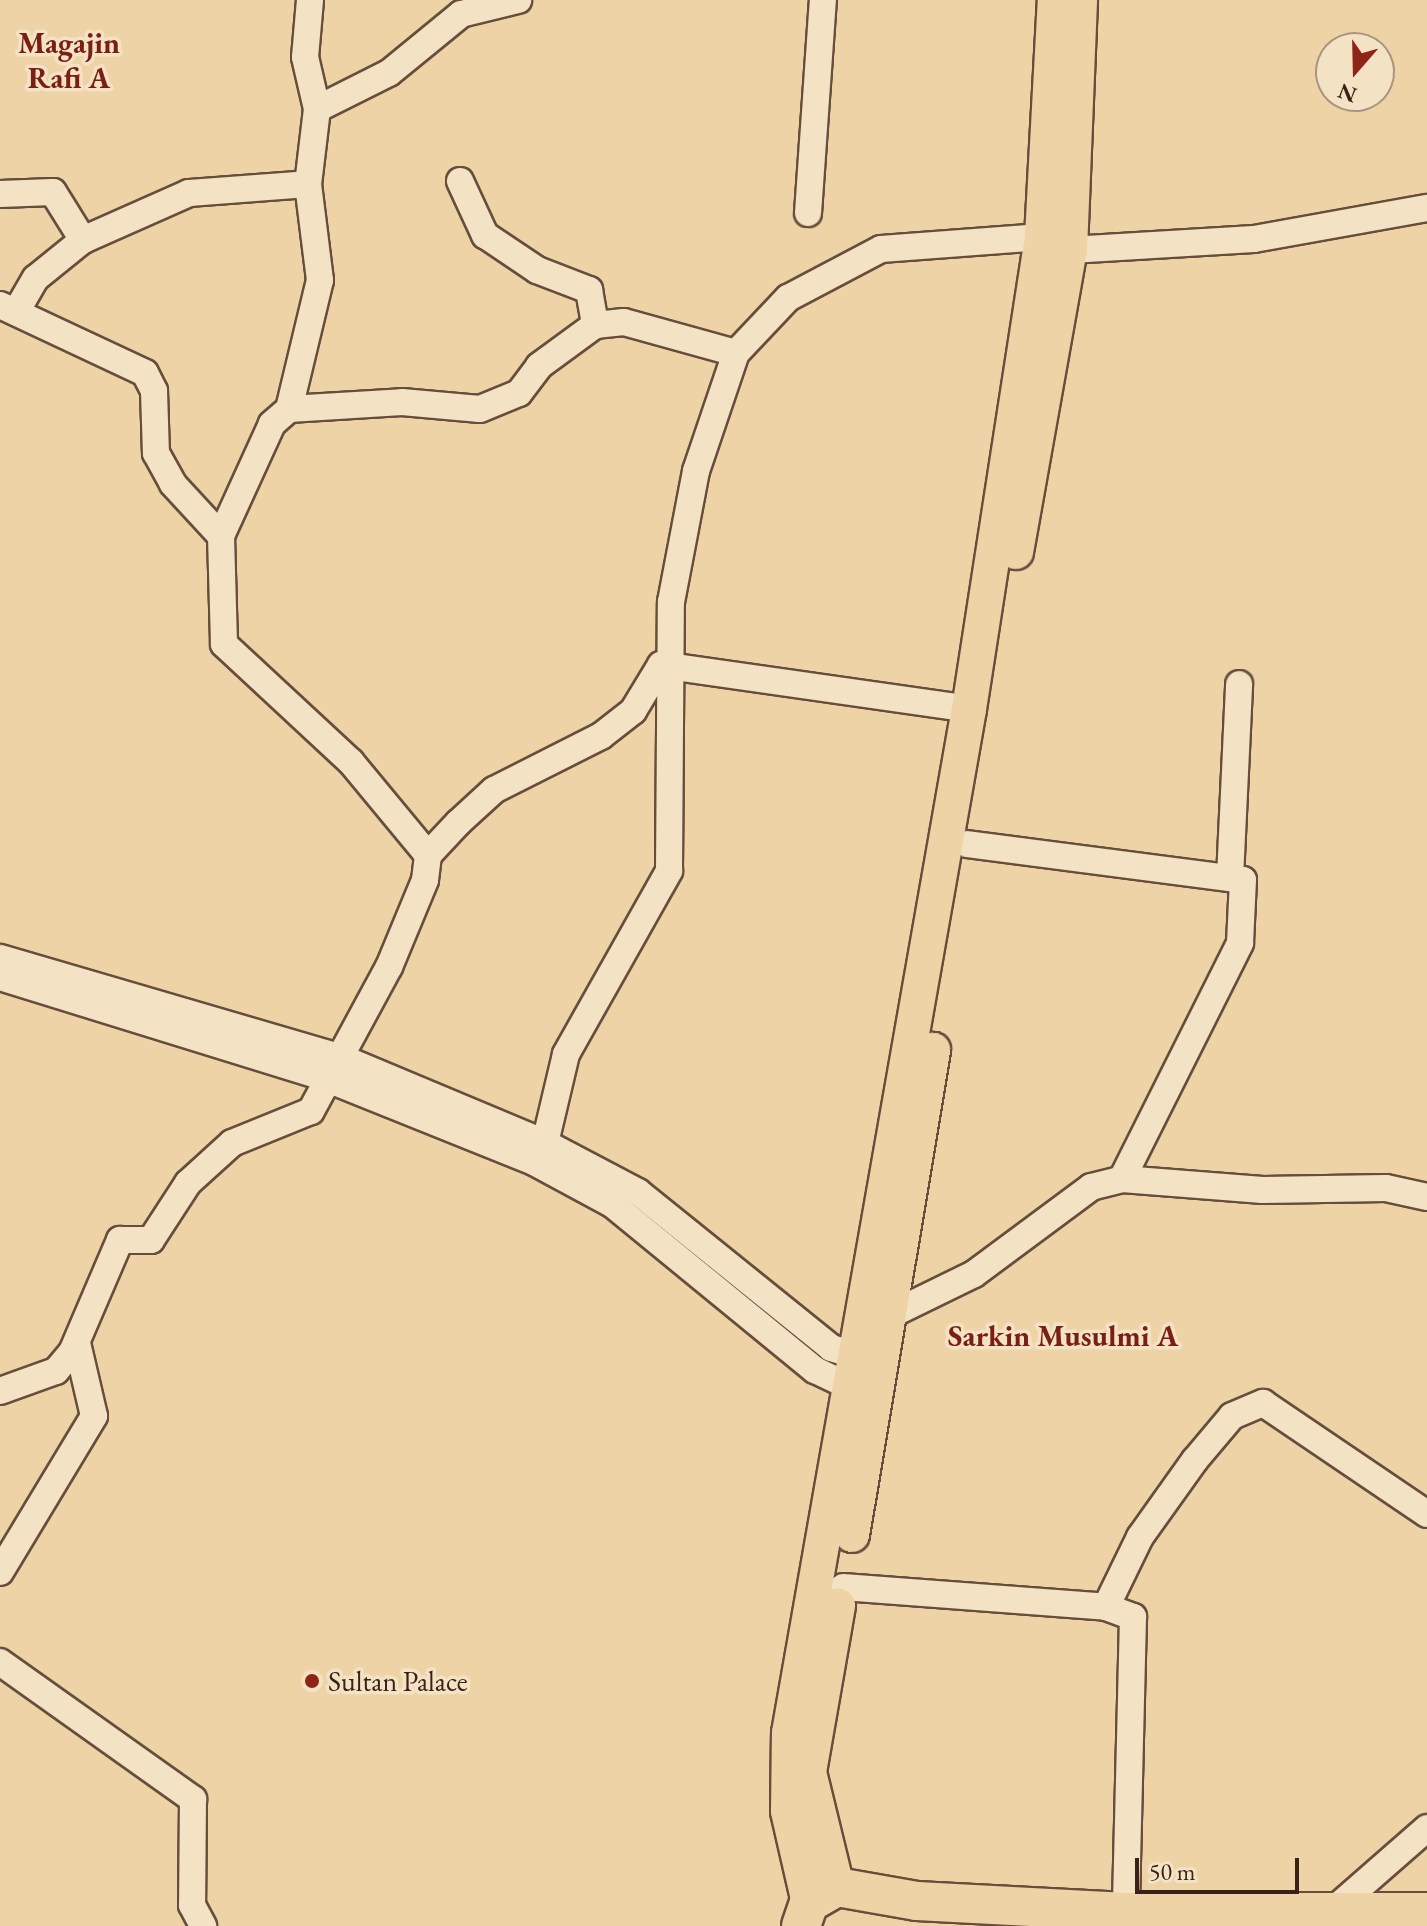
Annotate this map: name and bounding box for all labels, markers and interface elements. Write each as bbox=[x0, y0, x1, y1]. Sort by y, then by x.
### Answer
district label: Magajin Rafi A bbox=[18, 25, 120, 96]
north arrow bbox=[1315, 32, 1395, 112]
text: N bbox=[1334, 76, 1361, 110]
district label: Sarkin Musulmi A bbox=[948, 1318, 1178, 1354]
place label: Sultan Palace bbox=[328, 1664, 468, 1698]
marker: Sultan Palace bbox=[303, 1672, 321, 1690]
scale bar bbox=[1139, 1842, 1303, 1892]
text: 50 m bbox=[1149, 1856, 1196, 1887]

